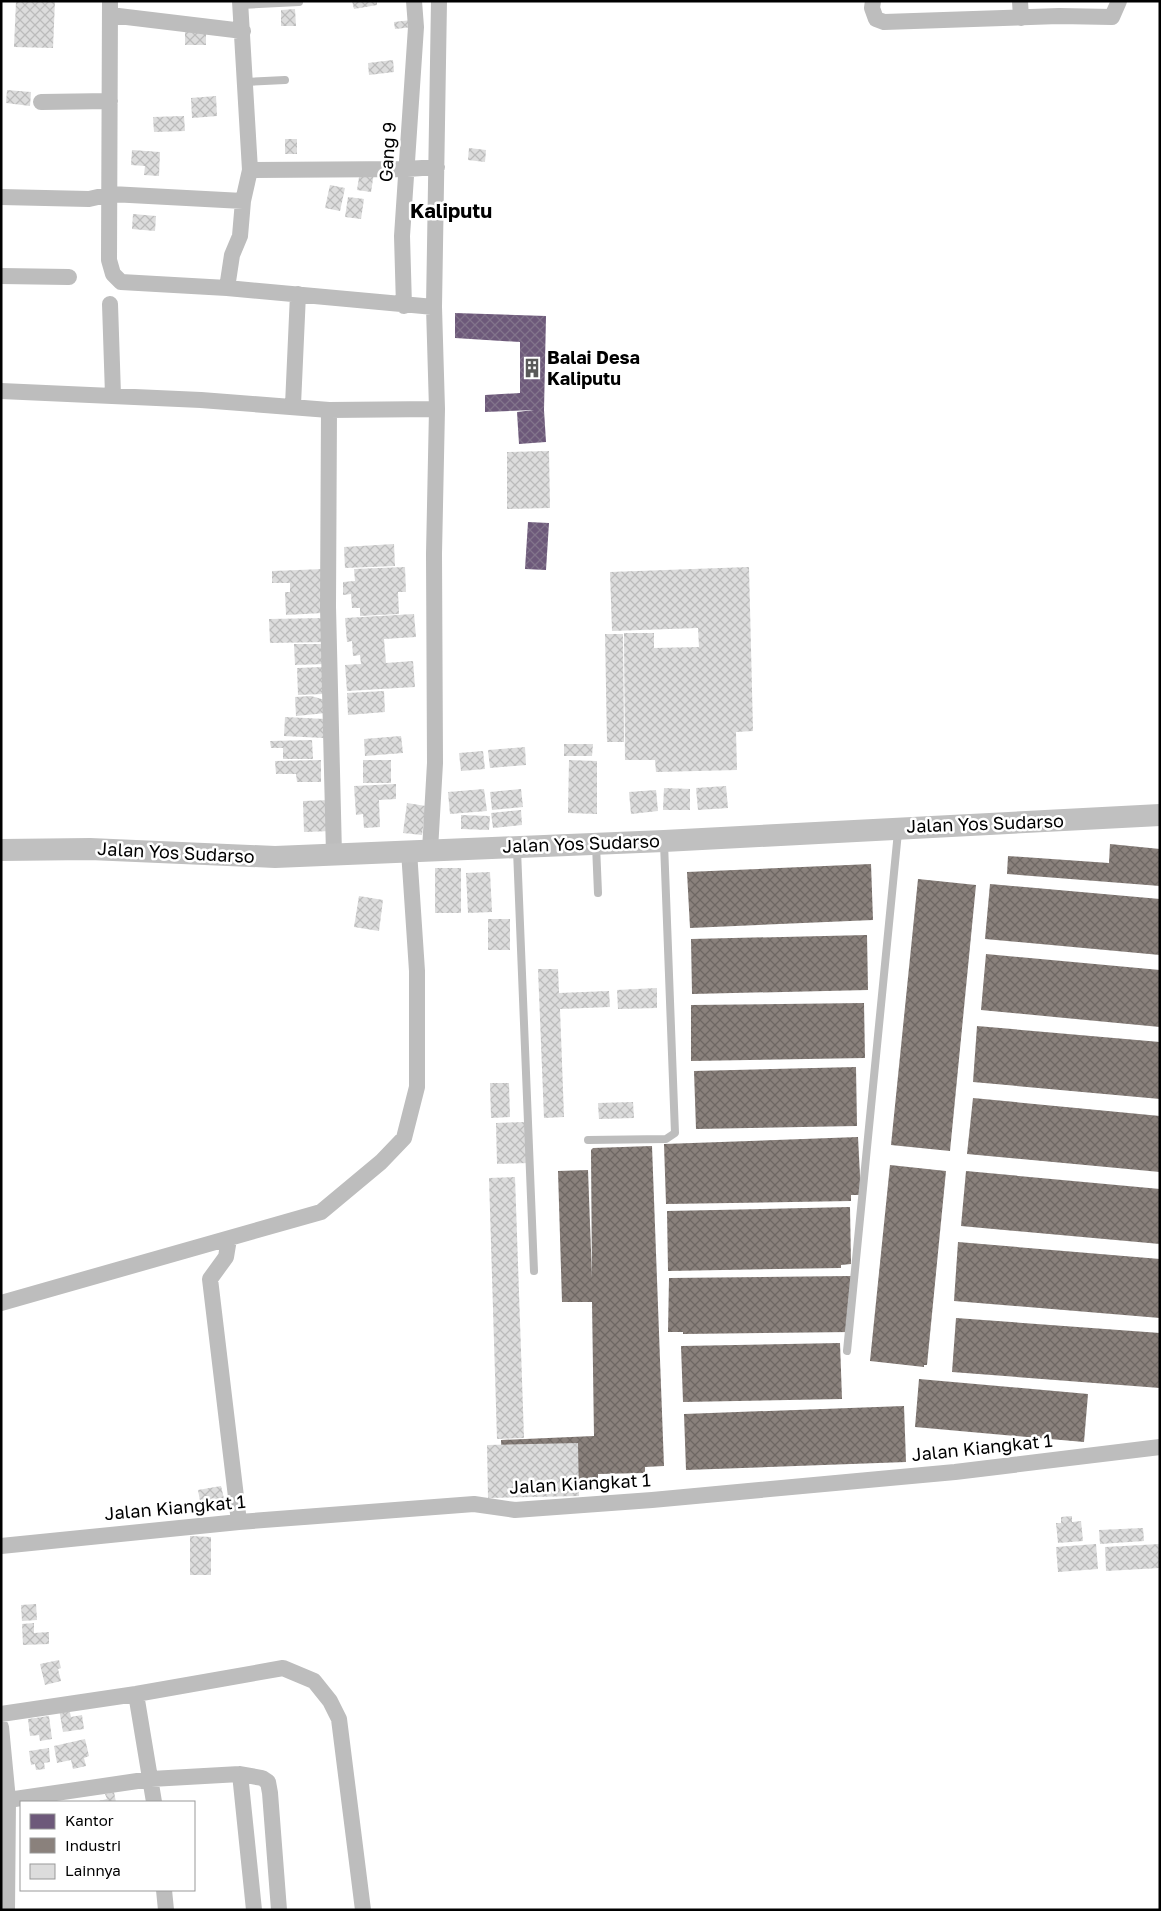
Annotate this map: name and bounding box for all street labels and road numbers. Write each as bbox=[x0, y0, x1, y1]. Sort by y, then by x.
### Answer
street label: Gang 9 bbox=[374, 121, 400, 183]
street label: Jalan Yos Sudarso bbox=[906, 809, 1064, 837]
street label: Jalan Yos Sudarso bbox=[502, 829, 660, 857]
street label: Jalan Yos Sudarso bbox=[97, 837, 255, 867]
street label: Jalan Kiangkat 1 bbox=[910, 1429, 1054, 1465]
street label: Jalan Kiangkat 1 bbox=[509, 1468, 652, 1498]
street label: Jalan Kiangkat 1 bbox=[103, 1490, 247, 1524]

